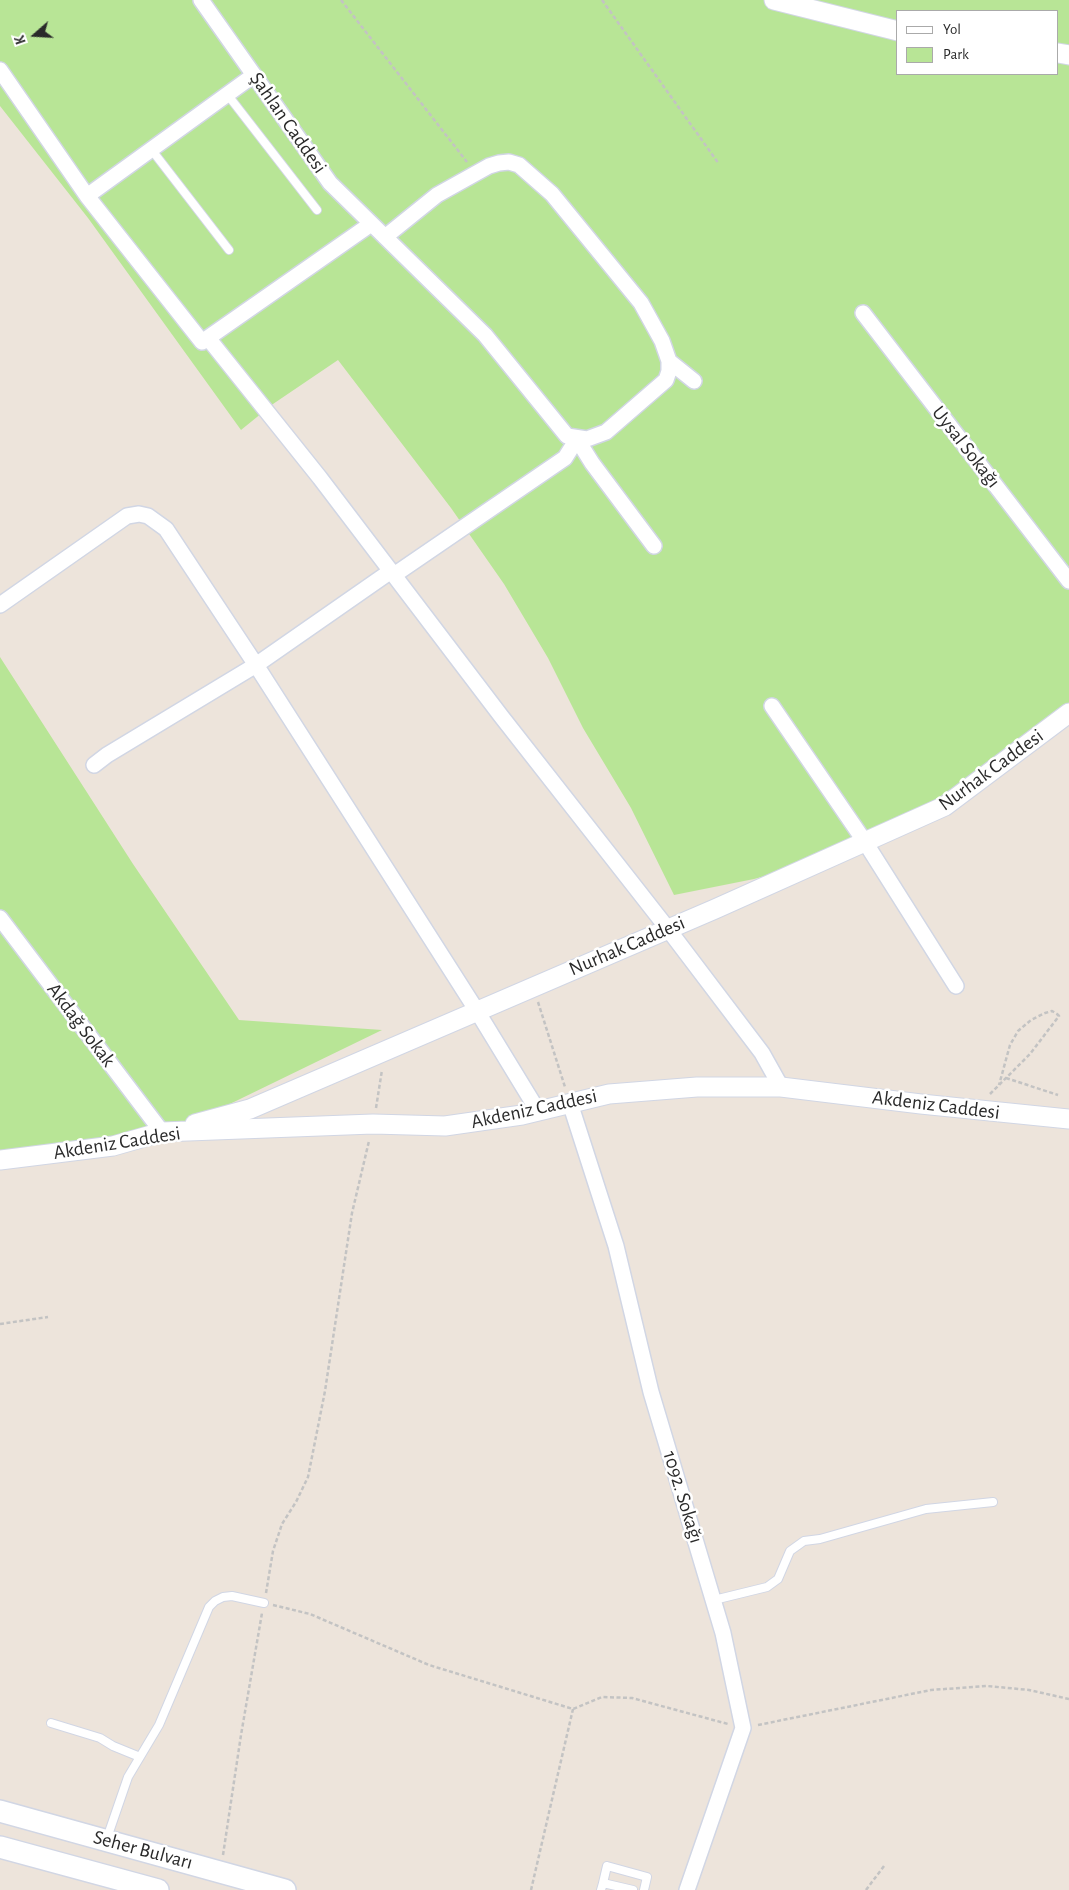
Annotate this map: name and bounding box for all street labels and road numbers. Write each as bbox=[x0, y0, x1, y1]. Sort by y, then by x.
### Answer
street label: Şahlan Caddesi bbox=[244, 68, 332, 178]
street label: Uysal Sokağı bbox=[927, 401, 1005, 493]
street label: Nurhak Caddesi bbox=[934, 724, 1048, 816]
street label: Nurhak Caddesi bbox=[565, 911, 689, 981]
street label: Akdağ Sokak bbox=[42, 978, 120, 1072]
street label: Akdeniz Caddesi bbox=[469, 1084, 599, 1134]
street label: Akdeniz Caddesi bbox=[871, 1085, 1001, 1125]
street label: Akdeniz Caddesi bbox=[52, 1121, 182, 1165]
street label: 1092. Sokağı bbox=[658, 1448, 708, 1546]
street label: Seher Bulvarı bbox=[91, 1825, 195, 1875]

